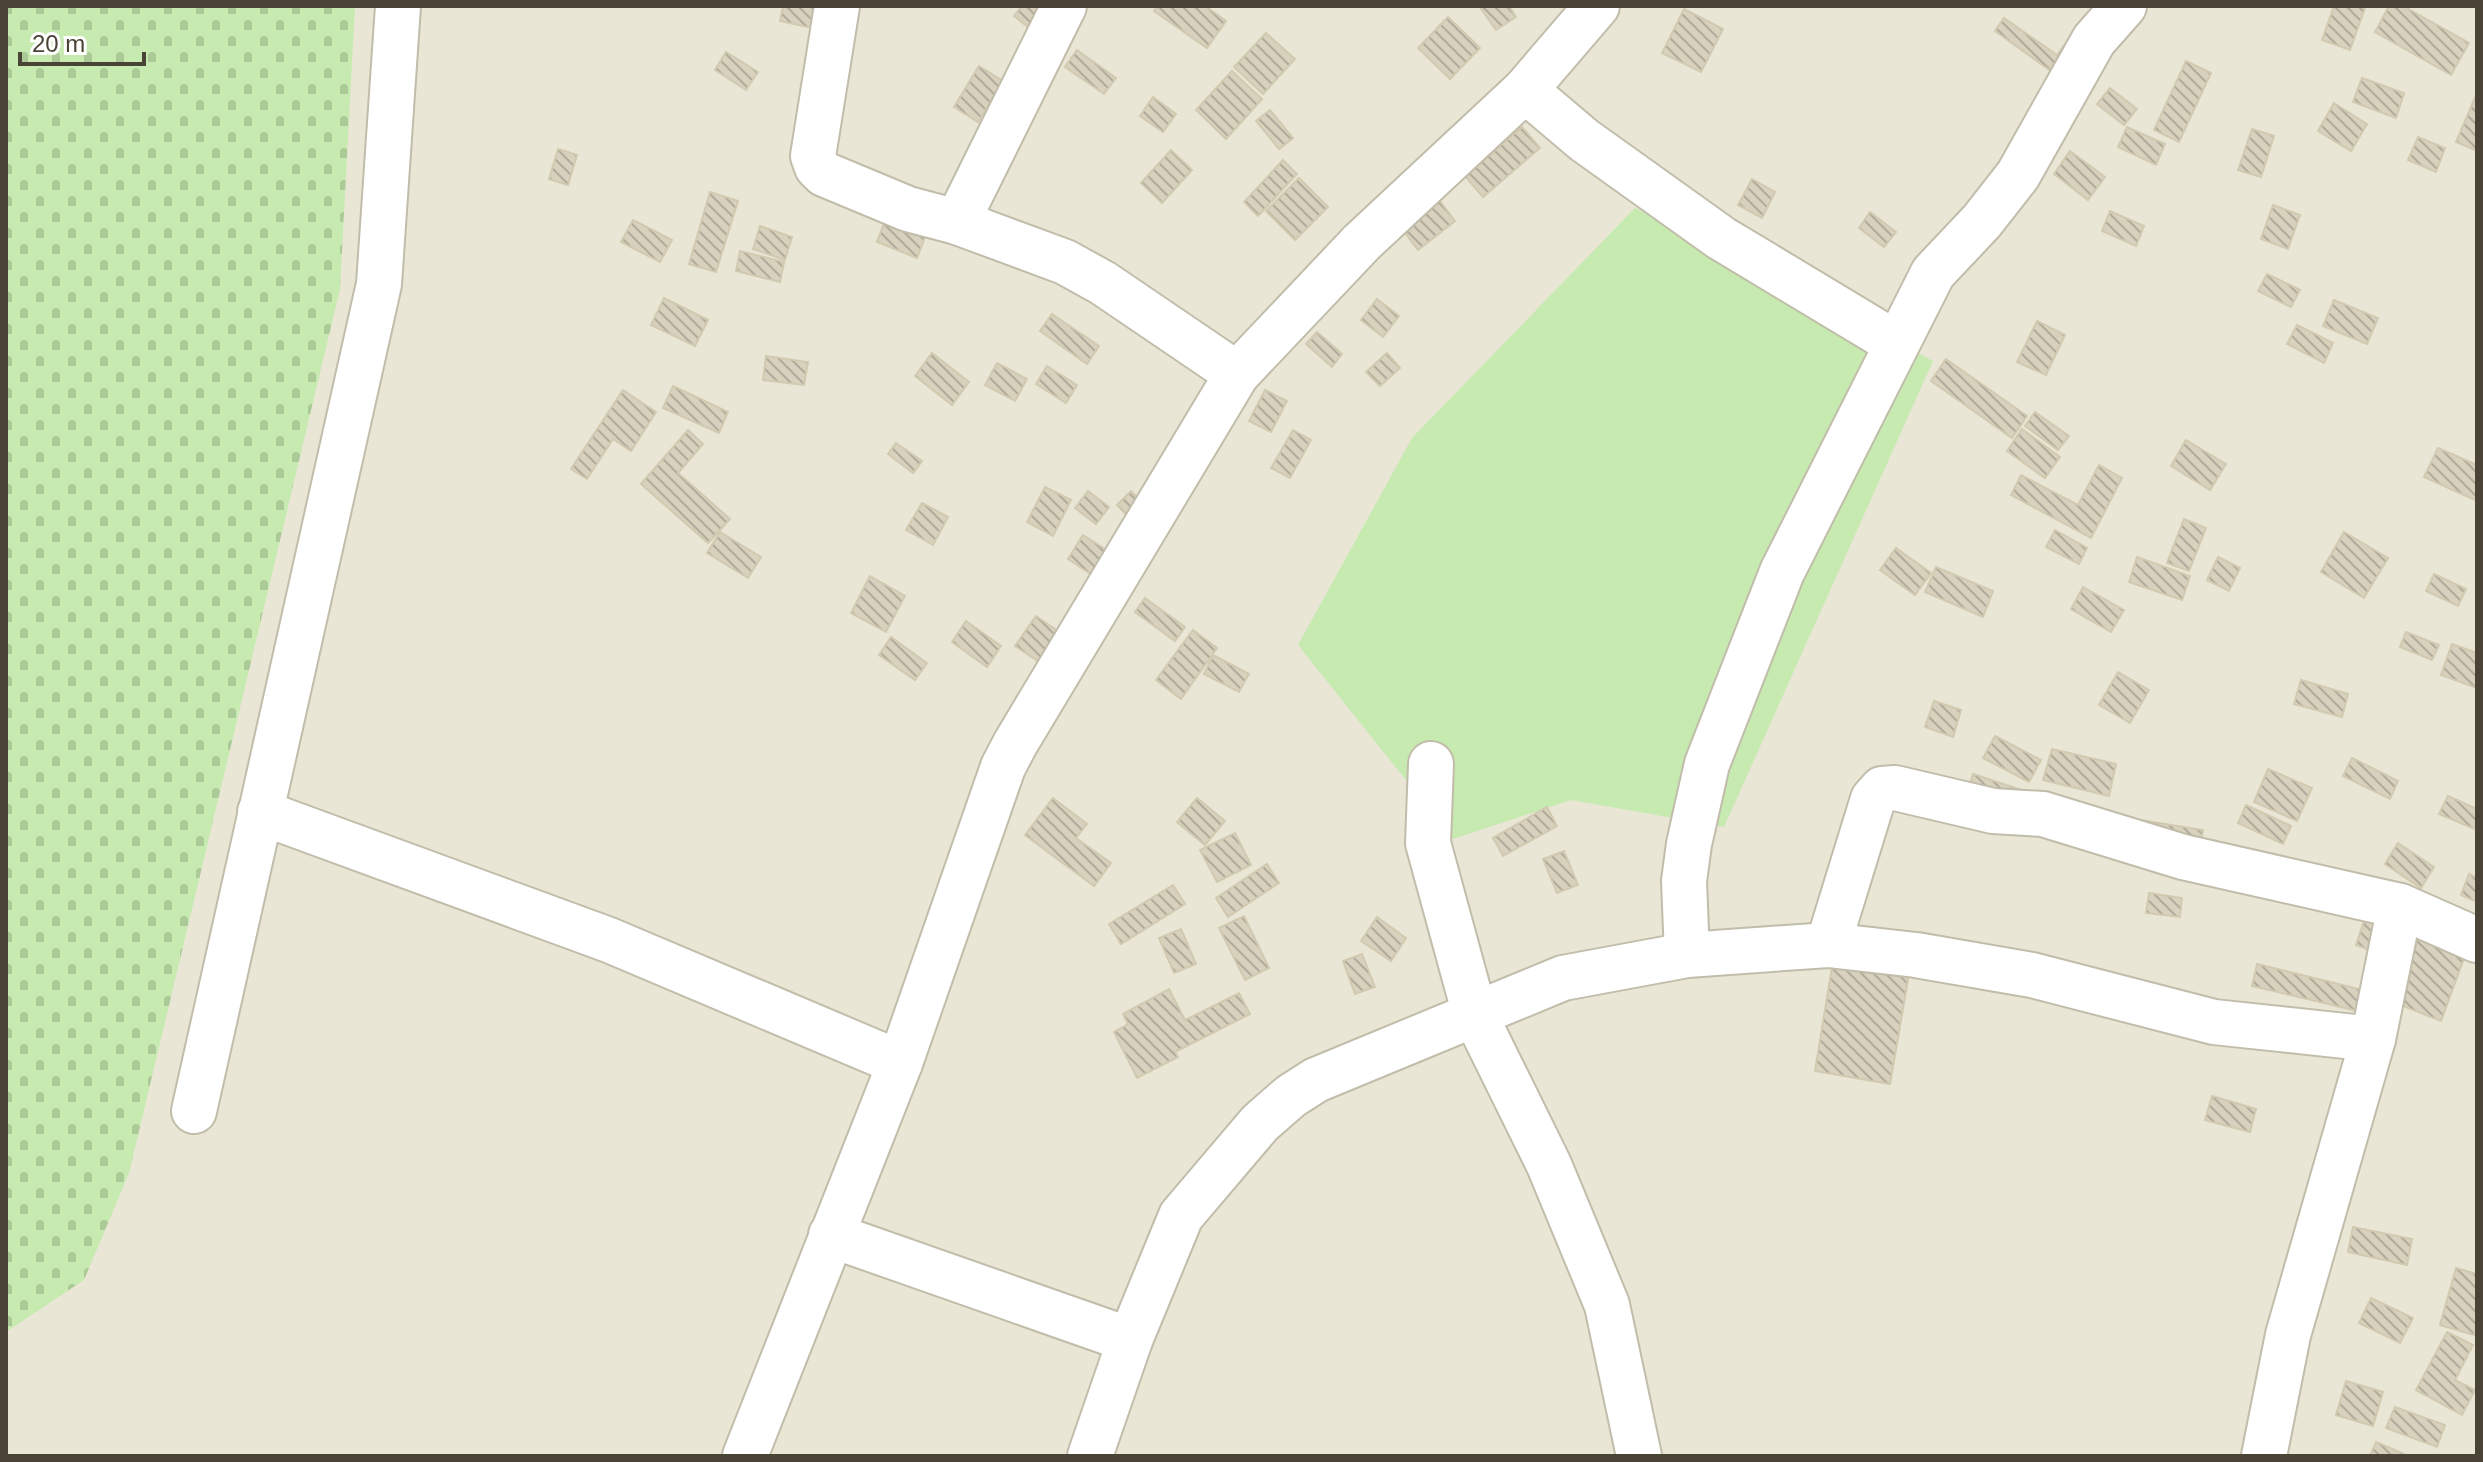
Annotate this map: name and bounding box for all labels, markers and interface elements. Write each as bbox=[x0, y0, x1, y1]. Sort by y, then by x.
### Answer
scale bar bbox=[20, 16, 144, 66]
text: 20 m bbox=[32, 30, 85, 57]

